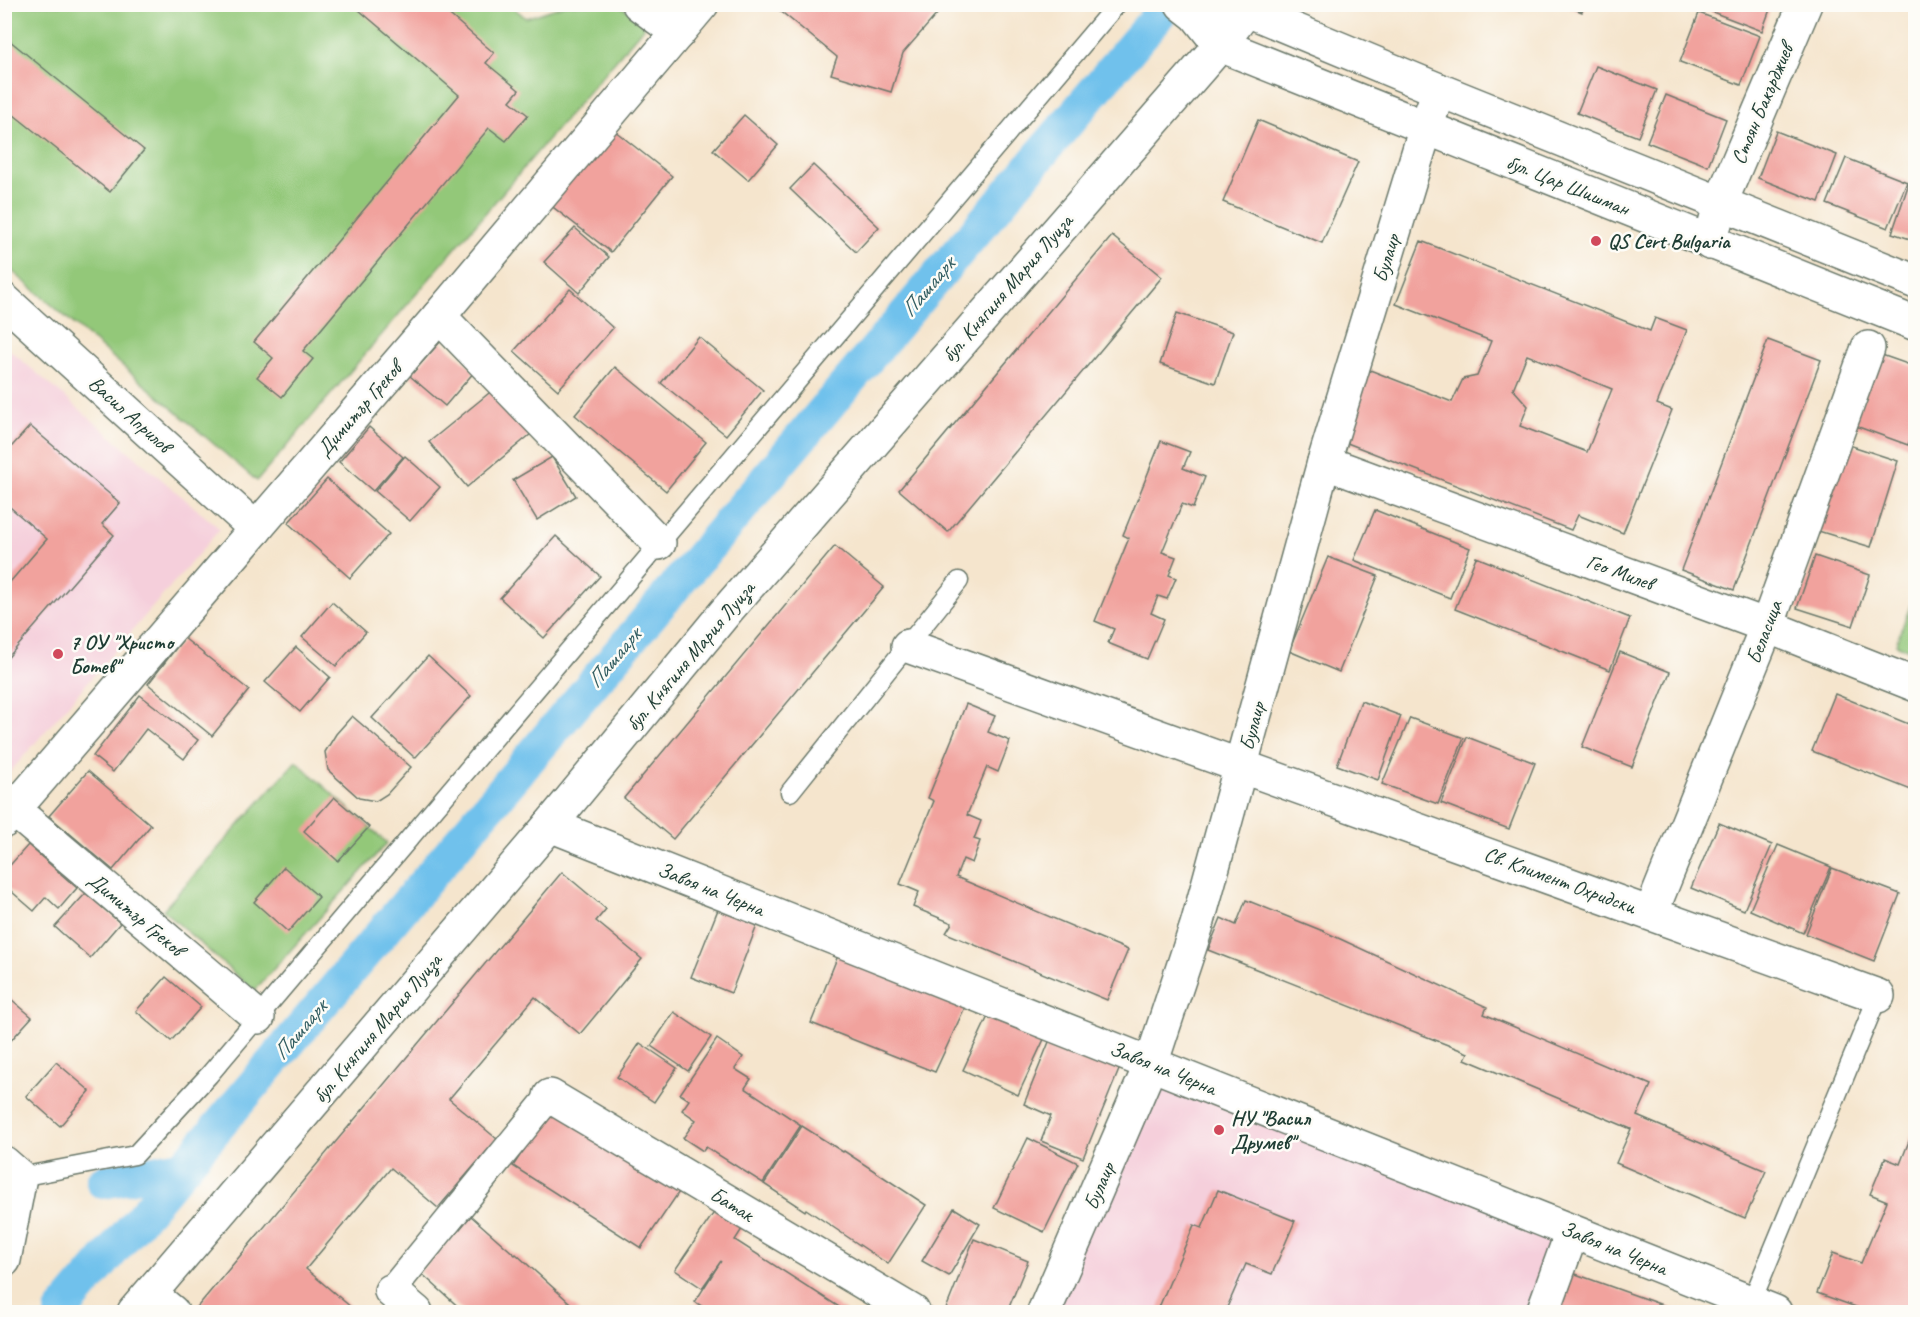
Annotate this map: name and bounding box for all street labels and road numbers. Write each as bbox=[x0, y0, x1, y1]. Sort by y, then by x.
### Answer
street label: Стоян Бакърджиев bbox=[1725, 36, 1801, 168]
street label: бул. Цар Шишман bbox=[1503, 149, 1634, 222]
street label: бул. Княгиня Мария Луиза bbox=[936, 207, 1081, 368]
street label: Булаир bbox=[1366, 230, 1406, 285]
street label: Димитър Греков bbox=[311, 353, 410, 462]
street label: Васил Априлов bbox=[83, 370, 180, 461]
street label: Гео Милев bbox=[1583, 548, 1661, 597]
street label: бул. Княгиня Мария Луиза bbox=[620, 574, 763, 737]
street label: Беласица bbox=[1740, 595, 1789, 667]
street label: Булаир bbox=[1233, 698, 1271, 753]
street label: Св. Климент Охридски bbox=[1481, 841, 1641, 920]
street label: Завоя на Черна bbox=[654, 856, 770, 923]
street label: Димитър Греков bbox=[83, 866, 193, 965]
street label: бул. Княгиня Мария Луиза bbox=[307, 946, 450, 1109]
street label: Завоя на Черна bbox=[1106, 1035, 1222, 1102]
street label: Булаир bbox=[1077, 1157, 1121, 1214]
street label: Батак bbox=[705, 1181, 761, 1228]
street label: Завоя на Черна bbox=[1557, 1215, 1673, 1282]

